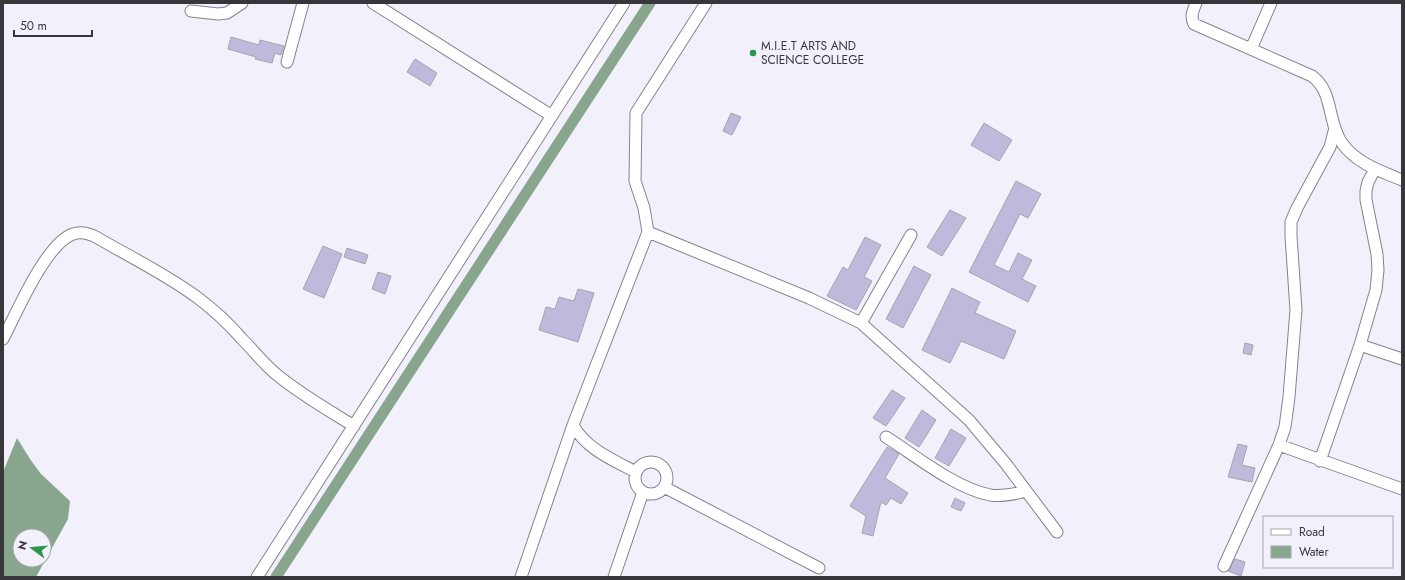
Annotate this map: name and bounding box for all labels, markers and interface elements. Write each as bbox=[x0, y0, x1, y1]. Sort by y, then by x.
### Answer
scale bar bbox=[14, 12, 92, 38]
text: 50 m bbox=[20, 17, 47, 35]
place label: M.I.E.T ARTS AND SCIENCE COLLEGE bbox=[761, 37, 864, 69]
marker: M.I.E.T ARTS AND SCIENCE COLLEGE bbox=[748, 48, 758, 58]
legend bbox=[1263, 516, 1393, 568]
text: Road bbox=[1299, 523, 1325, 541]
north arrow bbox=[12, 528, 52, 568]
text: N bbox=[13, 539, 31, 552]
text: Water bbox=[1299, 543, 1330, 561]

